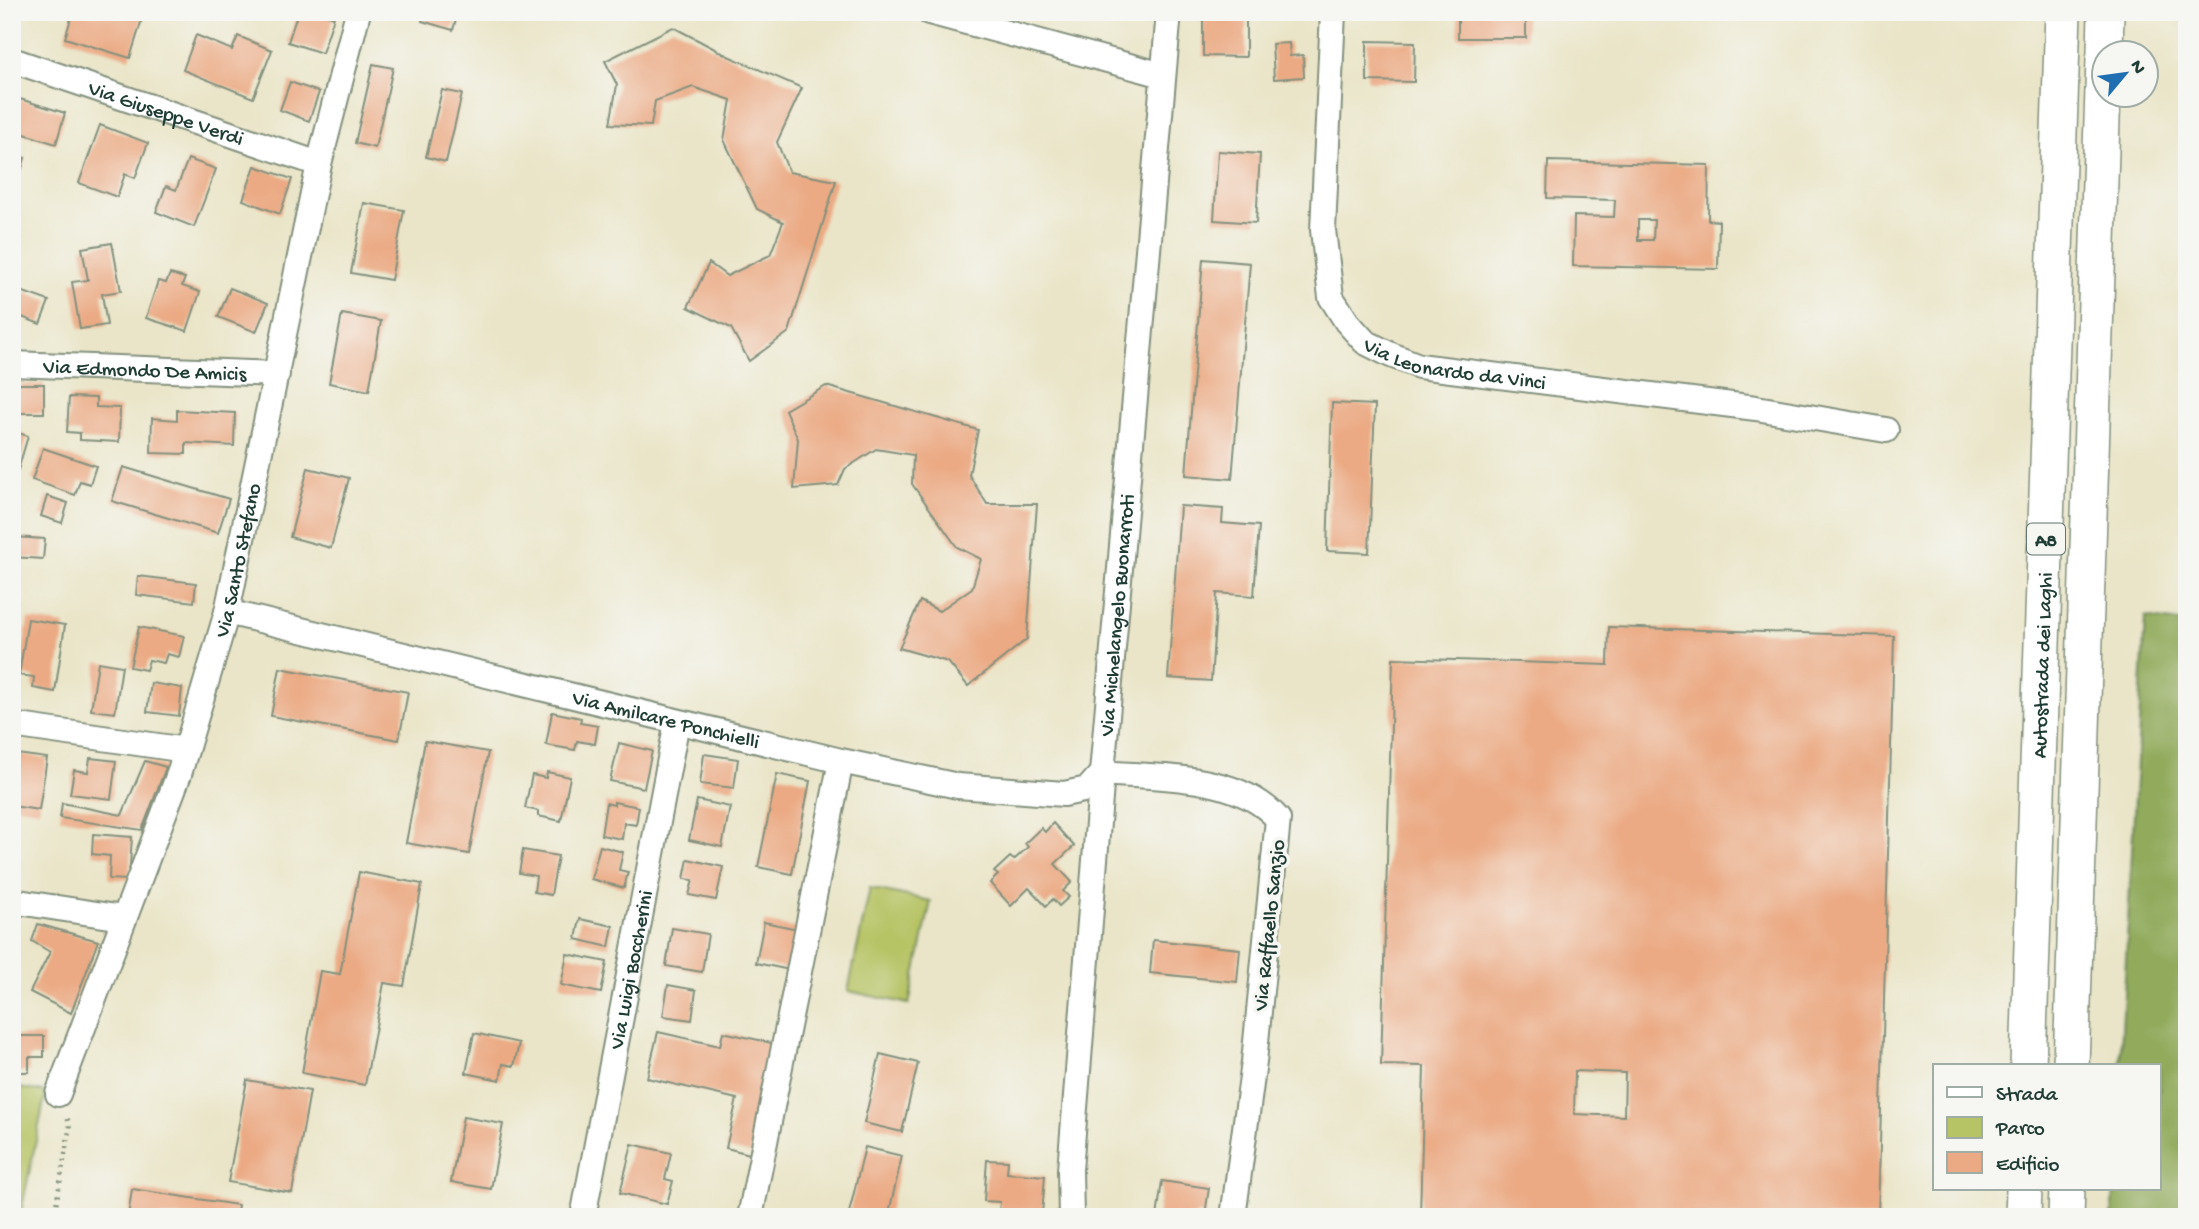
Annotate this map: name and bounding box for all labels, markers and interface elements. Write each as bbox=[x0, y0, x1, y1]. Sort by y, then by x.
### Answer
north arrow bbox=[2090, 38, 2160, 108]
text: N bbox=[2124, 56, 2150, 78]
street label: Via Giuseppe Verdi bbox=[83, 77, 246, 154]
street label: Via Leonardo da Vinci bbox=[1357, 334, 1547, 398]
street label: Via Edmondo De Amicis bbox=[42, 356, 248, 389]
street label: Via Santo Stefano bbox=[211, 481, 269, 642]
street label: Via Michelangelo Buonarroti bbox=[1096, 493, 1143, 738]
road number: A8 bbox=[2027, 524, 2065, 554]
street label: Autostrada dei Laghi bbox=[2029, 572, 2060, 759]
street label: Via Amilcare Ponchielli bbox=[568, 687, 761, 757]
street label: Via Raffaello Sanzio bbox=[1250, 838, 1293, 1013]
street label: Via Luigi Boccherini bbox=[606, 889, 661, 1053]
legend bbox=[1933, 1064, 2160, 1190]
text: Strada bbox=[1996, 1084, 2059, 1109]
text: Parco bbox=[1995, 1118, 2045, 1143]
text: Edificio bbox=[1996, 1154, 2060, 1179]

